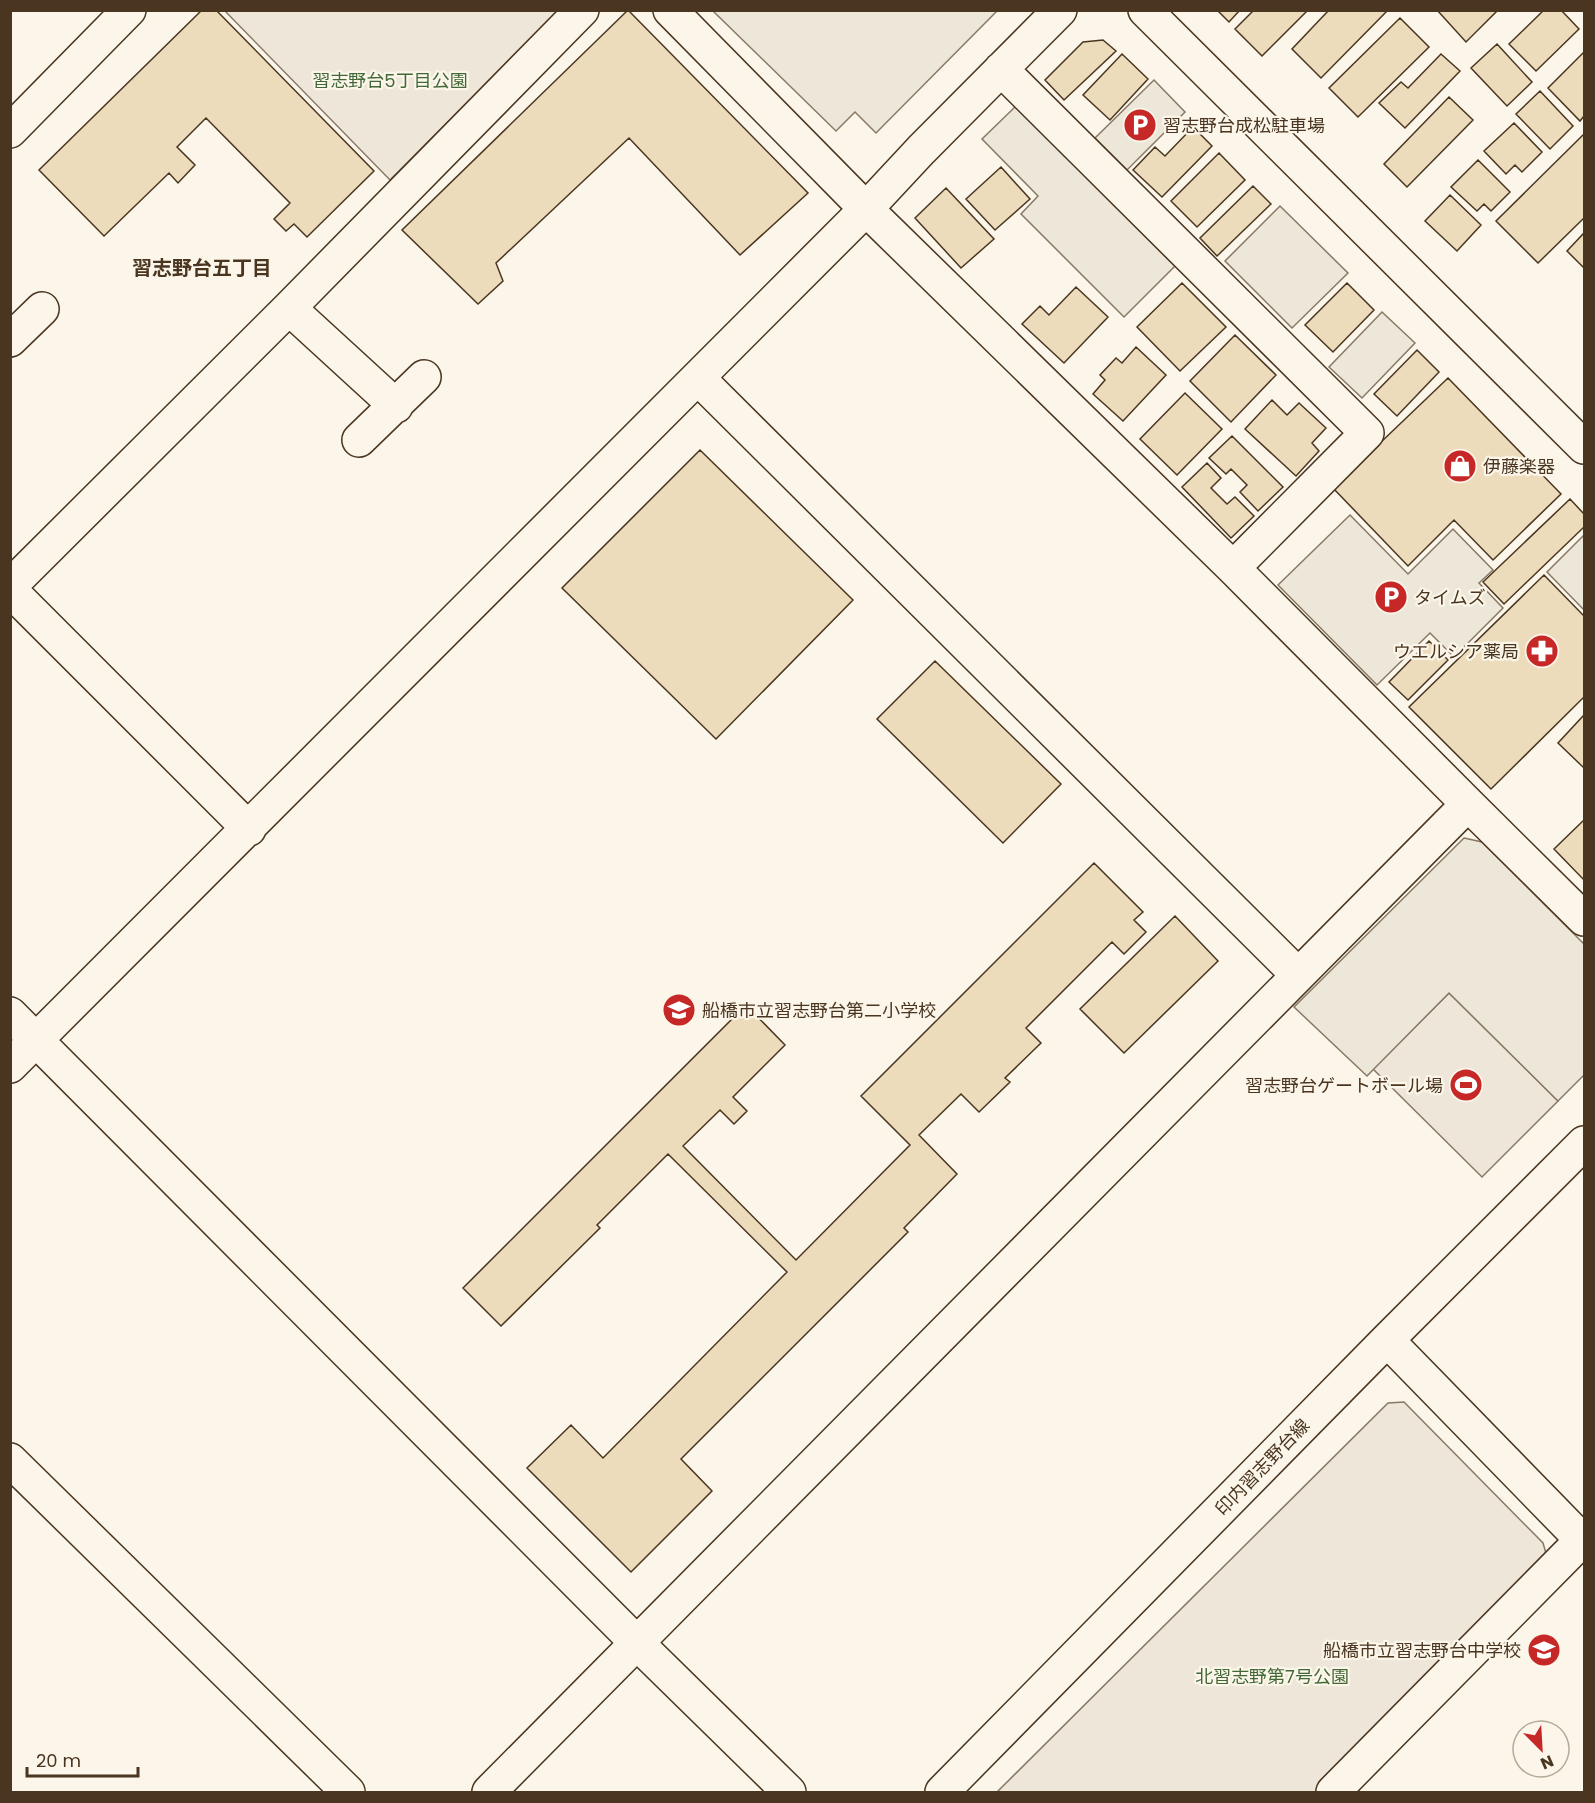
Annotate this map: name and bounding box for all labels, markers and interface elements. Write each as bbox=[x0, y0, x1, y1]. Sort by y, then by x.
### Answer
park label: 習志野台5丁目公園 bbox=[312, 68, 468, 93]
parking icon: 習志野台成松駐車場 bbox=[1122, 107, 1158, 143]
place label: 習志野台成松駐車場 bbox=[1163, 113, 1325, 138]
district label: 習志野台五丁目 bbox=[132, 254, 272, 282]
shop icon: 伊藤楽器 bbox=[1442, 448, 1478, 484]
place label: 伊藤楽器 bbox=[1483, 454, 1555, 479]
parking icon: タイムズ bbox=[1373, 579, 1409, 615]
place label: タイムズ bbox=[1414, 585, 1486, 610]
pharmacy icon: ウエルシア薬局 bbox=[1524, 633, 1560, 669]
place label: ウエルシア薬局 bbox=[1393, 639, 1519, 664]
school or university icon: 船橋市立習志野台第二小学校 bbox=[661, 992, 697, 1028]
place label: 船橋市立習志野台第二小学校 bbox=[702, 998, 936, 1023]
sports icon: 習志野台ゲートボール場 bbox=[1448, 1067, 1484, 1103]
place label: 習志野台ゲートボール場 bbox=[1245, 1073, 1443, 1098]
street label: 印内習志野台線 bbox=[1209, 1413, 1315, 1521]
school or university icon: 船橋市立習志野台中学校 bbox=[1526, 1632, 1562, 1668]
place label: 船橋市立習志野台中学校 bbox=[1323, 1638, 1521, 1663]
park label: 北習志野第7号公園 bbox=[1195, 1664, 1349, 1689]
north arrow bbox=[1511, 1719, 1571, 1779]
scale bar bbox=[27, 1740, 138, 1778]
text: 20 m bbox=[36, 1748, 81, 1773]
text: N bbox=[1537, 1749, 1557, 1775]

